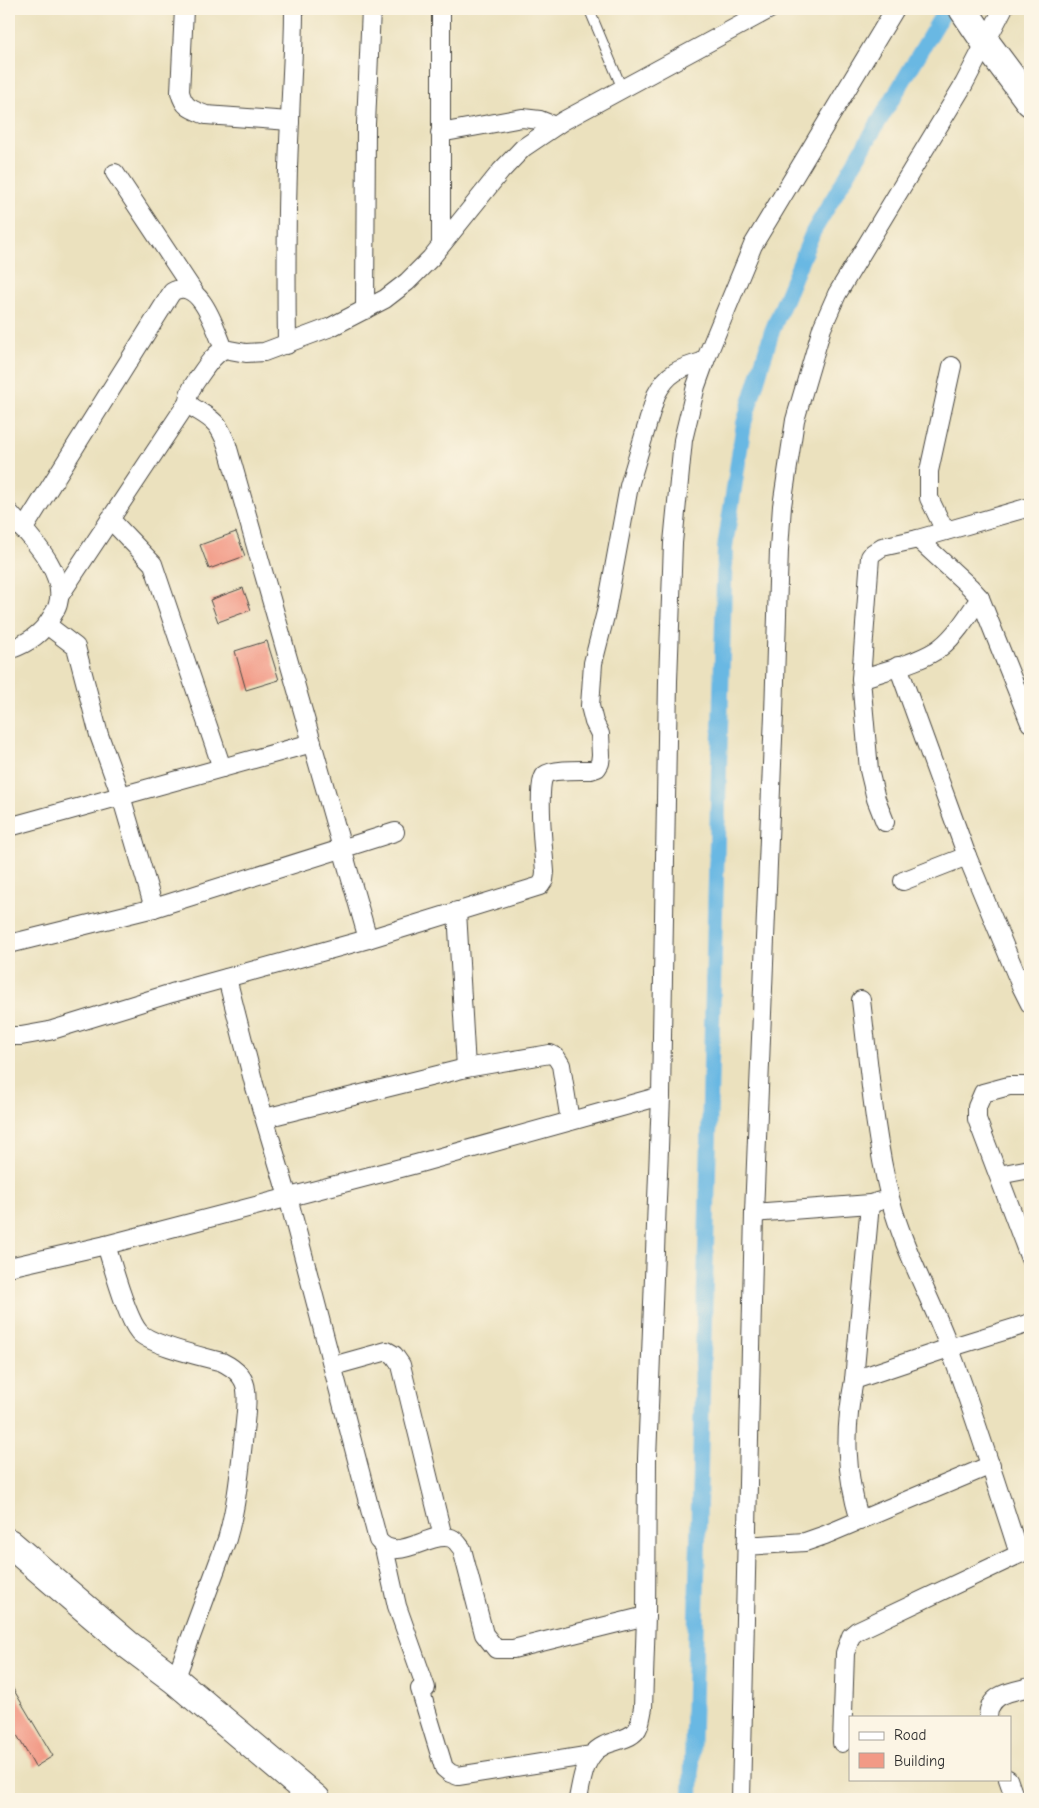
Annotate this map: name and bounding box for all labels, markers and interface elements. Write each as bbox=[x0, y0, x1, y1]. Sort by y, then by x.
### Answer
legend bbox=[849, 1716, 1012, 1780]
text: Road bbox=[894, 1726, 926, 1744]
text: Building bbox=[894, 1752, 945, 1770]

